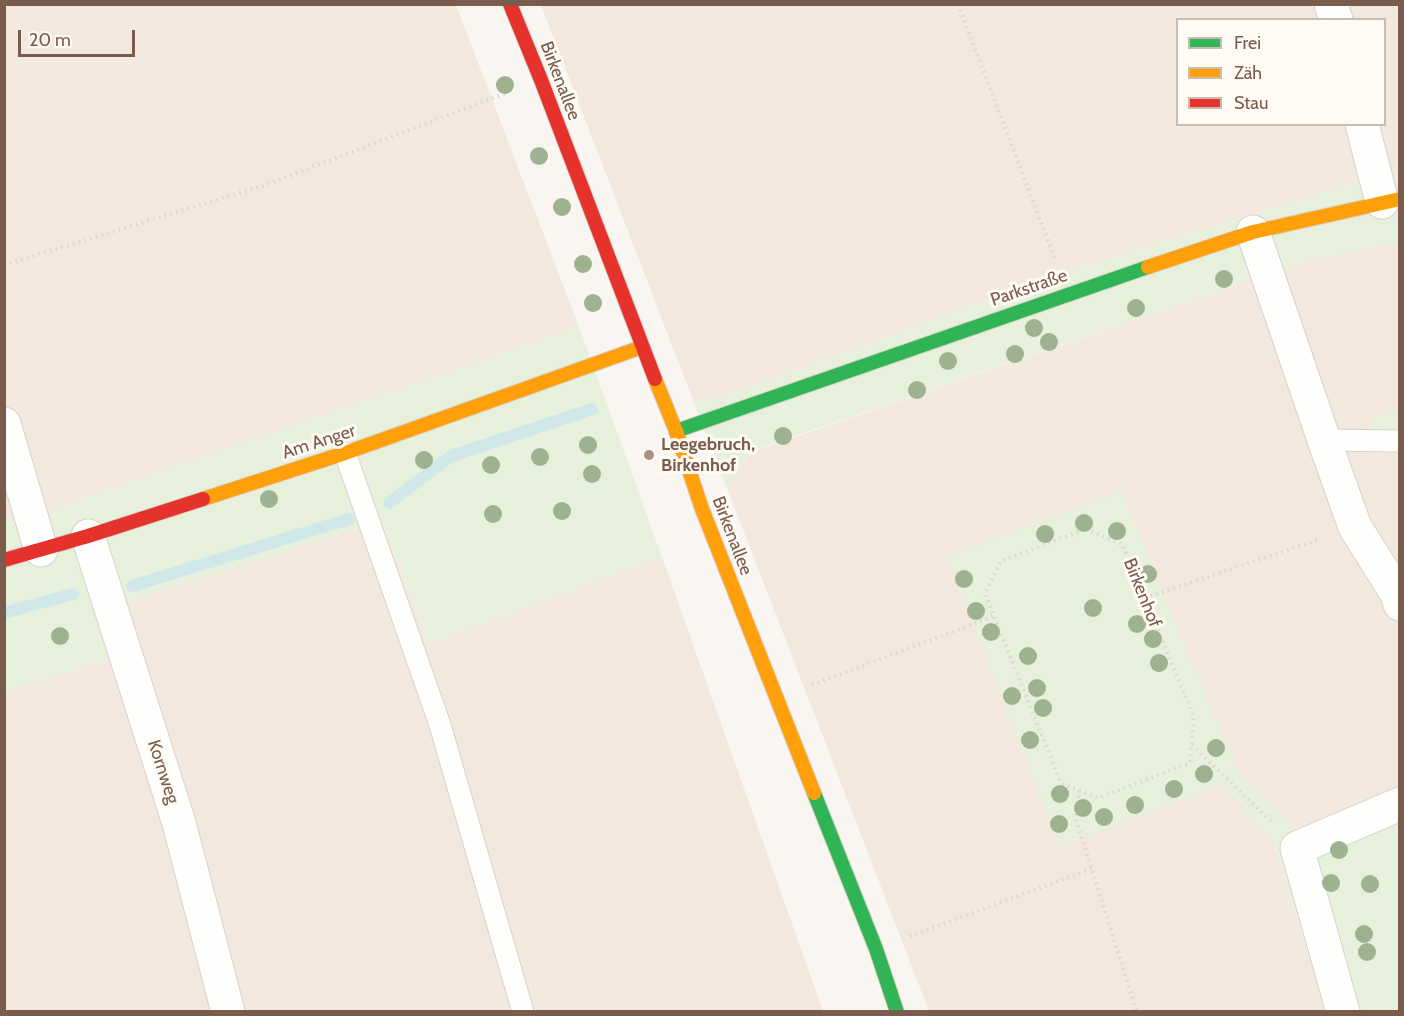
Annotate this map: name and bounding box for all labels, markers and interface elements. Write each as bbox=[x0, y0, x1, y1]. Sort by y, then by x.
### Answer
scale bar bbox=[21, 18, 138, 56]
legend bbox=[1176, 18, 1386, 126]
text: 20 m bbox=[29, 29, 71, 51]
text: Frei bbox=[1234, 32, 1261, 54]
street label: Birkenallee bbox=[535, 39, 585, 123]
text: Zäh bbox=[1234, 62, 1262, 84]
text: Stau bbox=[1234, 92, 1268, 114]
street label: Parkstraße bbox=[988, 265, 1070, 311]
street label: Am Anger bbox=[280, 420, 358, 464]
place label: Leegebruch, Birkenhof bbox=[661, 434, 755, 476]
marker: Leegebruch, Birkenhof bbox=[642, 448, 656, 462]
street label: Birkenallee bbox=[707, 494, 757, 578]
street label: Birkenhof bbox=[1118, 555, 1166, 631]
street label: Kornweg bbox=[142, 737, 184, 807]

